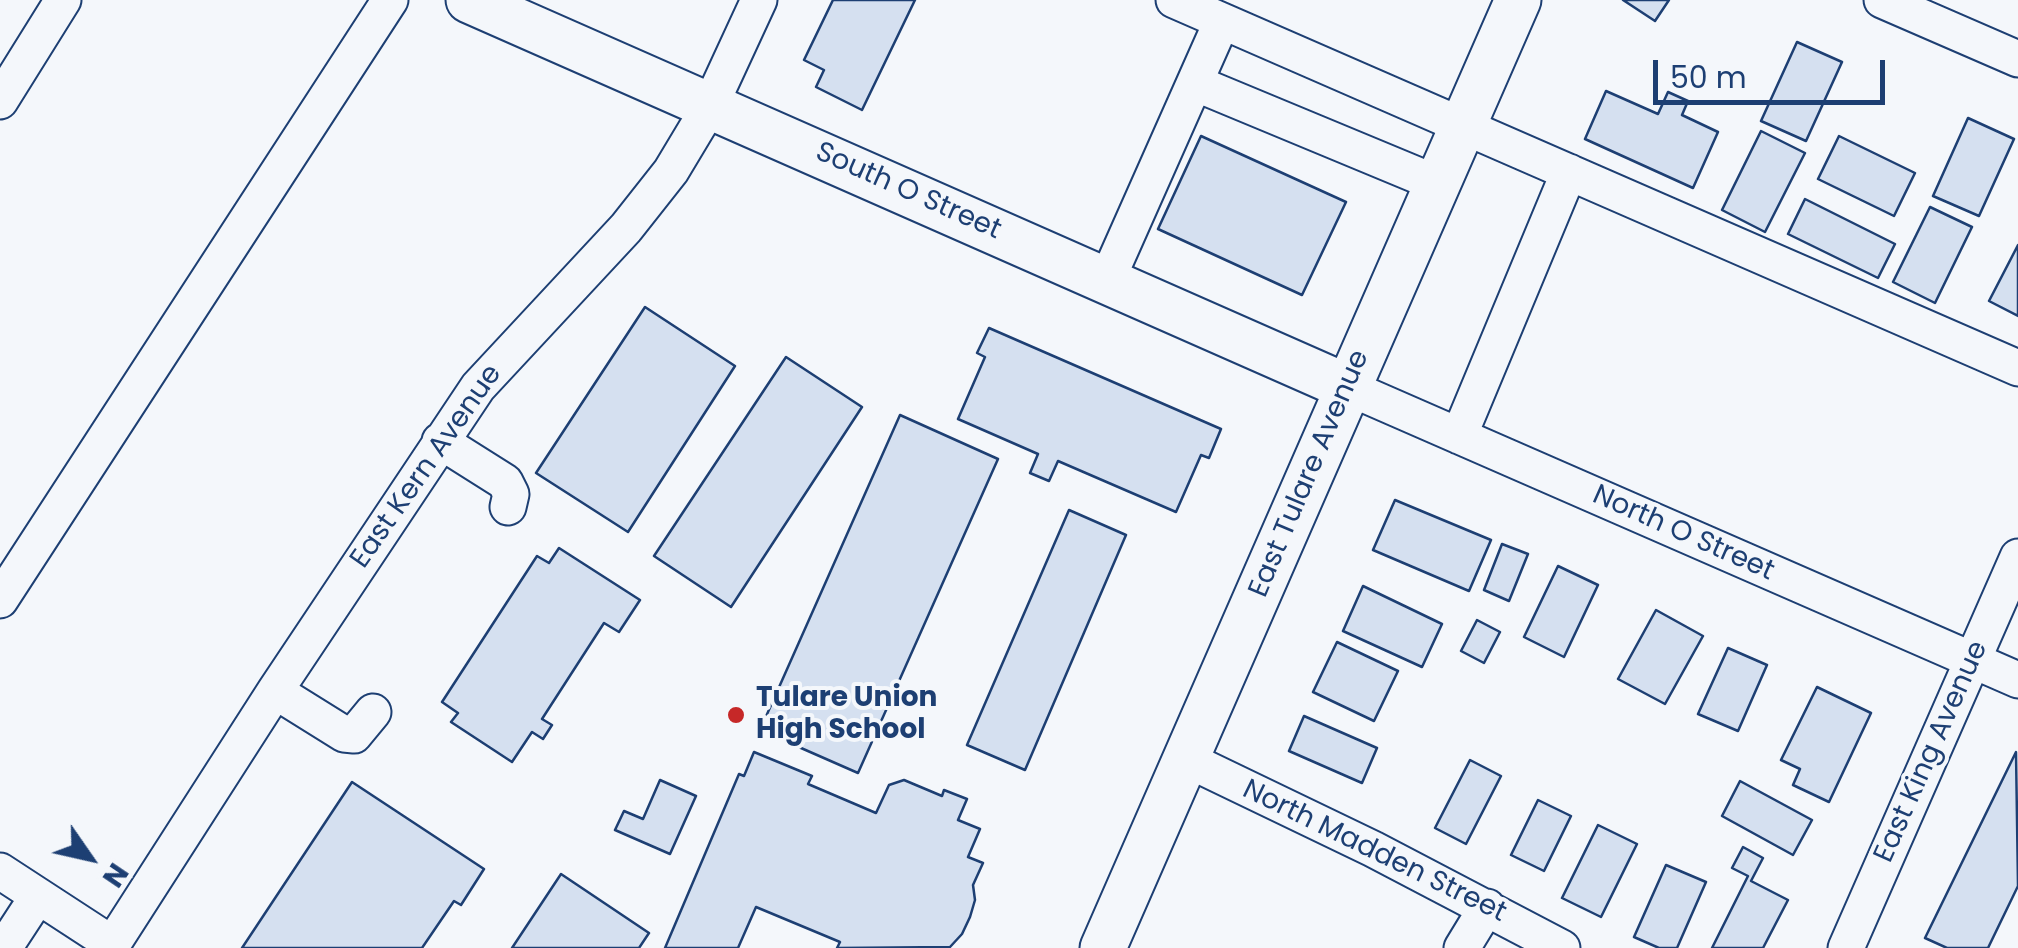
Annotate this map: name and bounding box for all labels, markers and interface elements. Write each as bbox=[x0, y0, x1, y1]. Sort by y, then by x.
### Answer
scale bar bbox=[1658, 40, 1890, 102]
text: 50 m bbox=[1670, 56, 1747, 99]
street label: South O Street bbox=[810, 136, 1006, 248]
street label: East Tulare Avenue bbox=[1243, 346, 1377, 602]
street label: East Kern Avenue bbox=[344, 359, 510, 575]
street label: North O Street bbox=[1587, 479, 1779, 589]
street label: East King Avenue bbox=[1868, 636, 1996, 868]
place label: Tulare Union High School bbox=[756, 682, 937, 748]
marker: Tulare Union High School bbox=[725, 704, 747, 726]
street label: North Madden Street bbox=[1237, 773, 1511, 931]
north arrow bbox=[40, 808, 140, 908]
text: N bbox=[93, 855, 137, 895]

